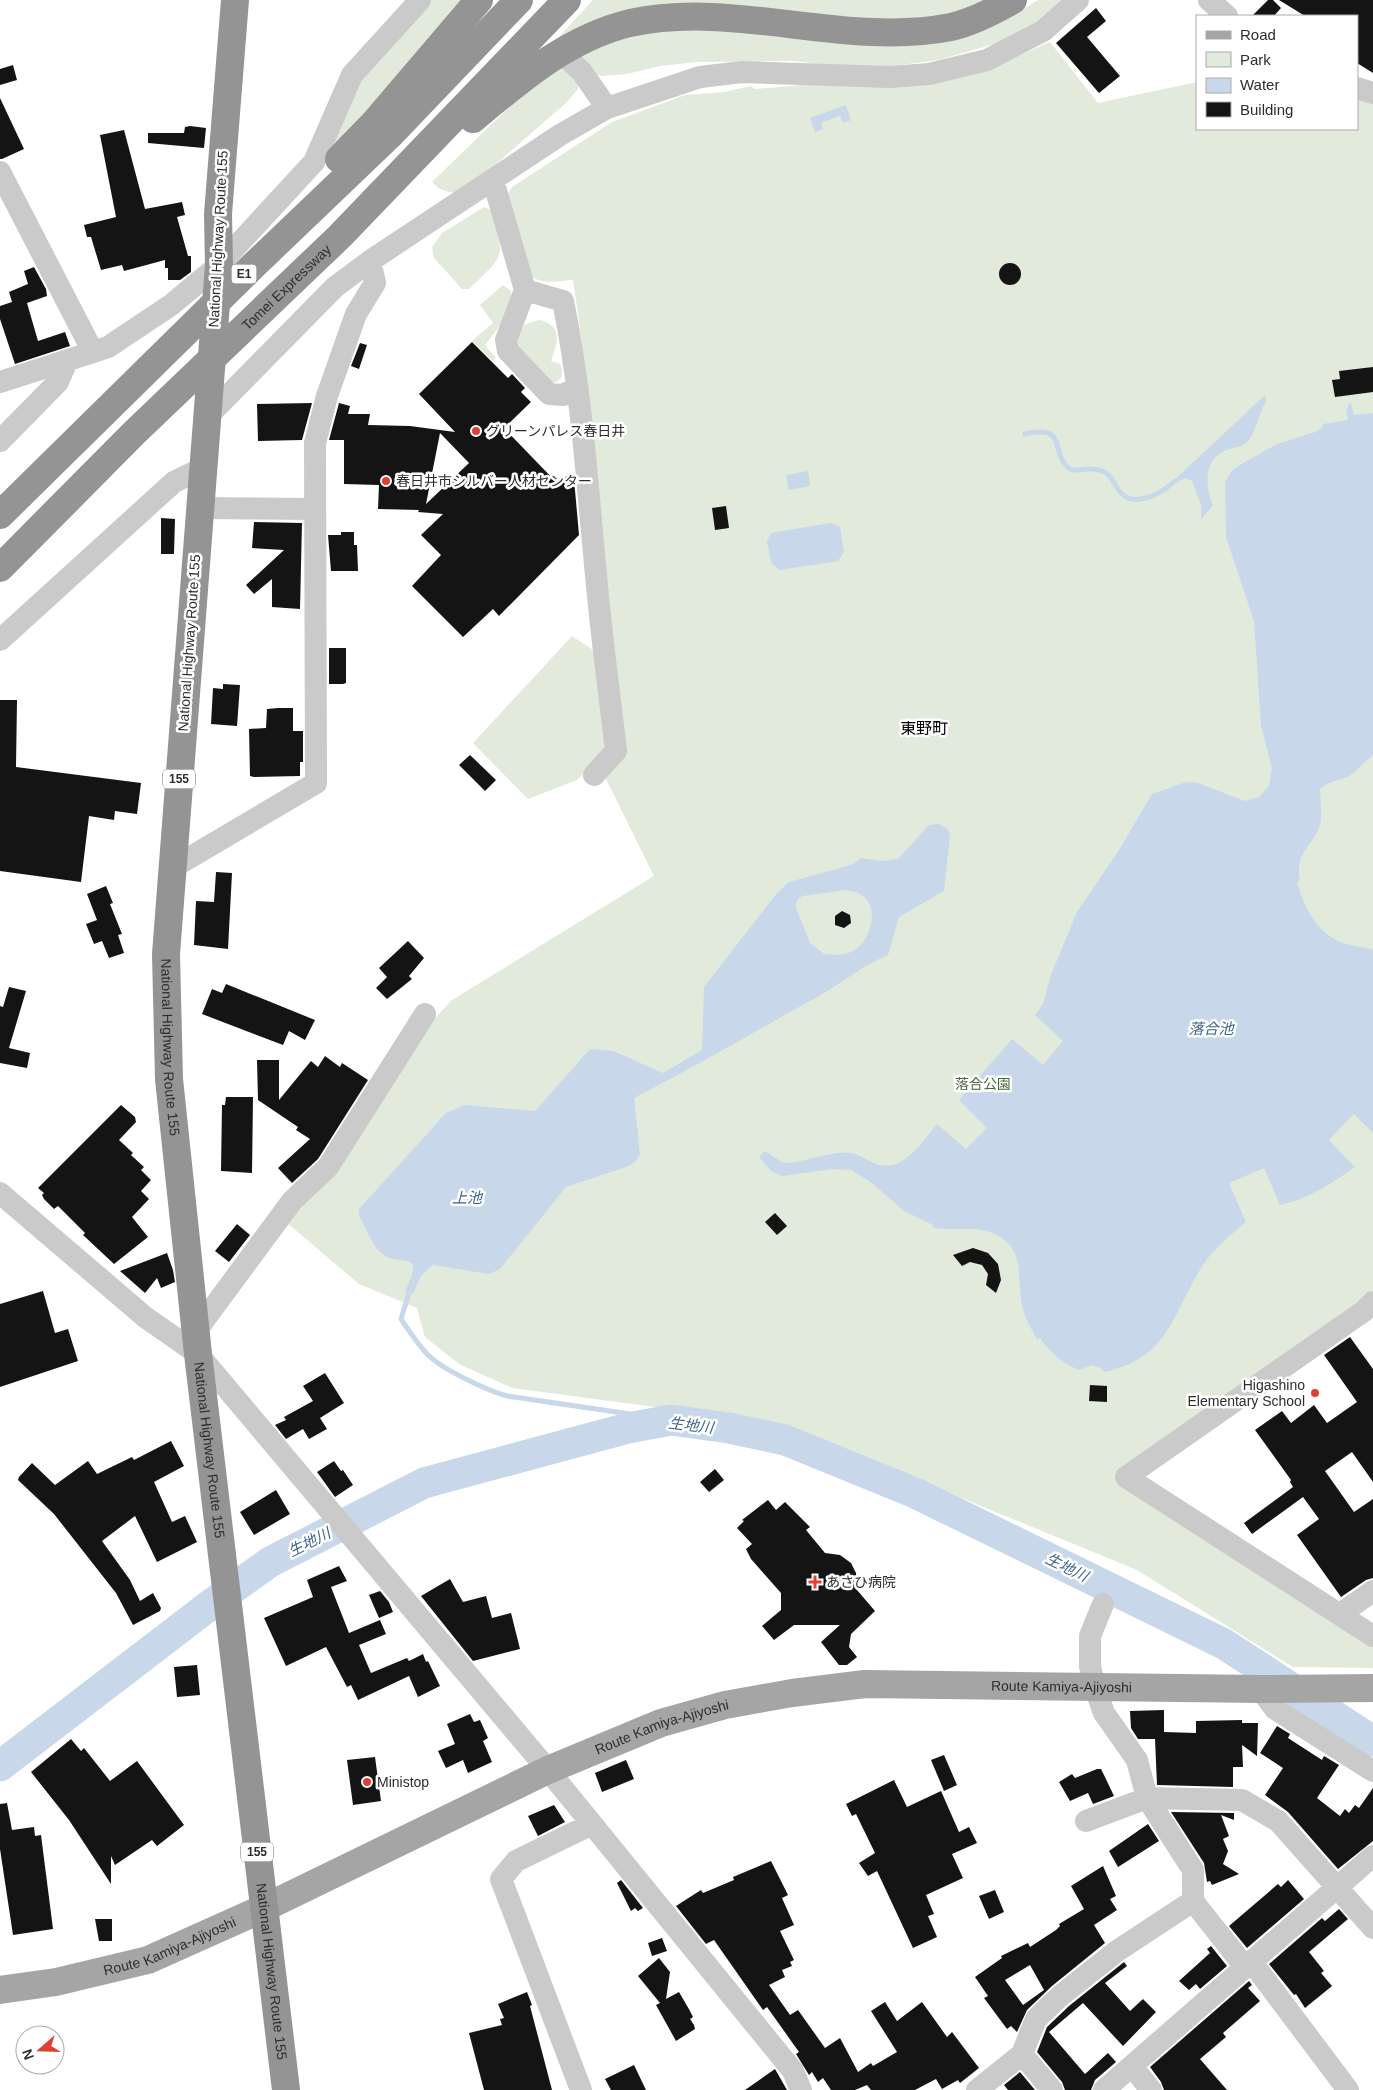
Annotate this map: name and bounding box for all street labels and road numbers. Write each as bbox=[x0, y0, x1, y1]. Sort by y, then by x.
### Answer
street label: National Highway Route 155 bbox=[205, 150, 231, 328]
street label: Tomei Expressway bbox=[239, 241, 334, 333]
road number: E1 bbox=[232, 264, 256, 284]
street label: National Highway Route 155 bbox=[175, 554, 203, 732]
road number: 155 bbox=[163, 770, 195, 789]
street label: National Highway Route 155 bbox=[158, 958, 183, 1137]
street label: National Highway Route 155 bbox=[191, 1361, 228, 1539]
street label: Route Kamiya-Ajiyoshi bbox=[991, 1678, 1132, 1695]
street label: Route Kamiya-Ajiyoshi bbox=[592, 1696, 730, 1758]
road number: 155 bbox=[241, 1842, 273, 1861]
street label: National Highway Route 155 bbox=[253, 1882, 290, 2061]
street label: Route Kamiya-Ajiyoshi bbox=[102, 1914, 238, 1978]

